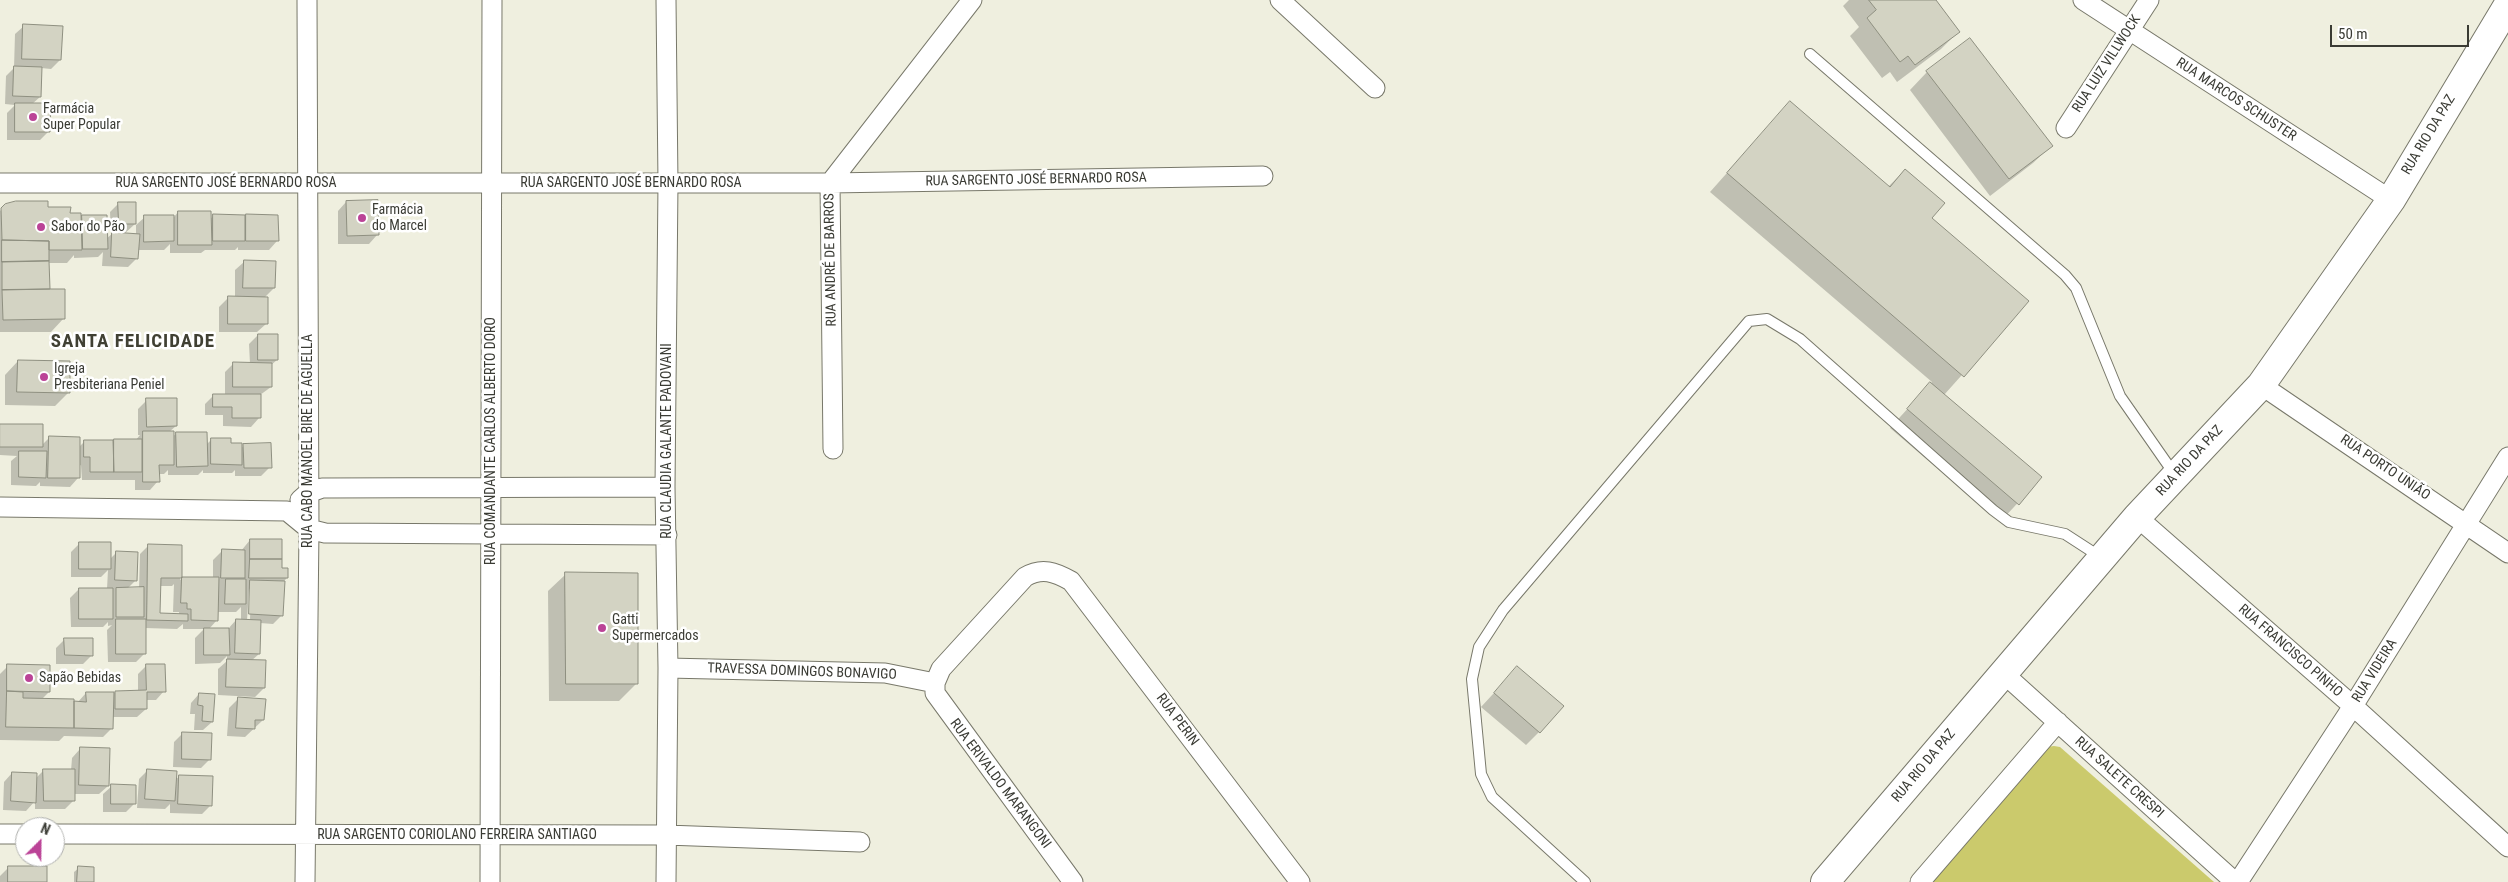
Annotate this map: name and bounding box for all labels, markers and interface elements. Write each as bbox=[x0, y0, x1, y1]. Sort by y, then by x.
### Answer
street label: RUA LUIZ VILLWOCK bbox=[2069, 12, 2145, 116]
scale bar bbox=[2333, 15, 2472, 47]
text: 50 m bbox=[2338, 25, 2368, 43]
street label: RUA MARCOS SCHUSTER bbox=[2173, 55, 2299, 145]
street label: RUA RIO DA PAZ bbox=[2399, 92, 2459, 178]
place label: Farmácia Super Popular bbox=[43, 101, 121, 134]
marker: Farmácia Super Popular bbox=[27, 111, 39, 123]
street label: RUA SARGENTO JOSÉ BERNARDO ROSA bbox=[925, 170, 1147, 190]
street label: RUA SARGENTO JOSÉ BERNARDO ROSA bbox=[115, 175, 337, 191]
street label: RUA SARGENTO JOSÉ BERNARDO ROSA bbox=[520, 175, 742, 191]
street label: RUA ANDRÉ DE BARROS bbox=[821, 193, 841, 327]
place label: Farmácia do Marcel bbox=[372, 202, 427, 234]
marker: Farmácia do Marcel bbox=[356, 212, 368, 224]
place label: Sabor do Pão bbox=[51, 219, 125, 235]
marker: Sabor do Pão bbox=[35, 221, 47, 233]
street label: RUA COMANDANTE CARLOS ALBERTO DORO bbox=[483, 317, 499, 565]
district label: SANTA FELICIDADE bbox=[49, 331, 217, 353]
street label: RUA CABO MANOEL BIRE DE AGUELLA bbox=[300, 334, 316, 548]
street label: RUA CLAUDIA GALANTE PADOVANI bbox=[659, 343, 675, 539]
place label: Igreja Presbiteriana Peniel bbox=[54, 361, 165, 394]
marker: Igreja Presbiteriana Peniel bbox=[38, 371, 50, 383]
street label: RUA RIO DA PAZ bbox=[2153, 422, 2227, 500]
street label: RUA PORTO UNIÃO bbox=[2337, 432, 2433, 504]
street label: RUA FRANCISCO PINHO bbox=[2234, 601, 2346, 701]
place label: Gatti Supermercados bbox=[612, 612, 699, 644]
marker: Gatti Supermercados bbox=[596, 622, 608, 634]
street label: RUA VIDEIRA bbox=[2349, 636, 2401, 706]
street label: TRAVESSA DOMINGOS BONAVIGO bbox=[707, 660, 897, 684]
place label: Sapão Bebidas bbox=[39, 670, 121, 686]
marker: Sapão Bebidas bbox=[23, 672, 35, 684]
street label: RUA PERIN bbox=[1152, 691, 1202, 749]
street label: RUA ERIVALDO MARANGONI bbox=[946, 716, 1054, 852]
street label: RUA RIO DA PAZ bbox=[1889, 726, 1959, 806]
street label: RUA SALETE CRESPI bbox=[2071, 734, 2167, 822]
north arrow bbox=[15, 817, 65, 867]
text: N bbox=[38, 820, 53, 838]
street label: RUA SARGENTO CORIOLANO FERREIRA SANTIAGO bbox=[317, 827, 597, 843]

